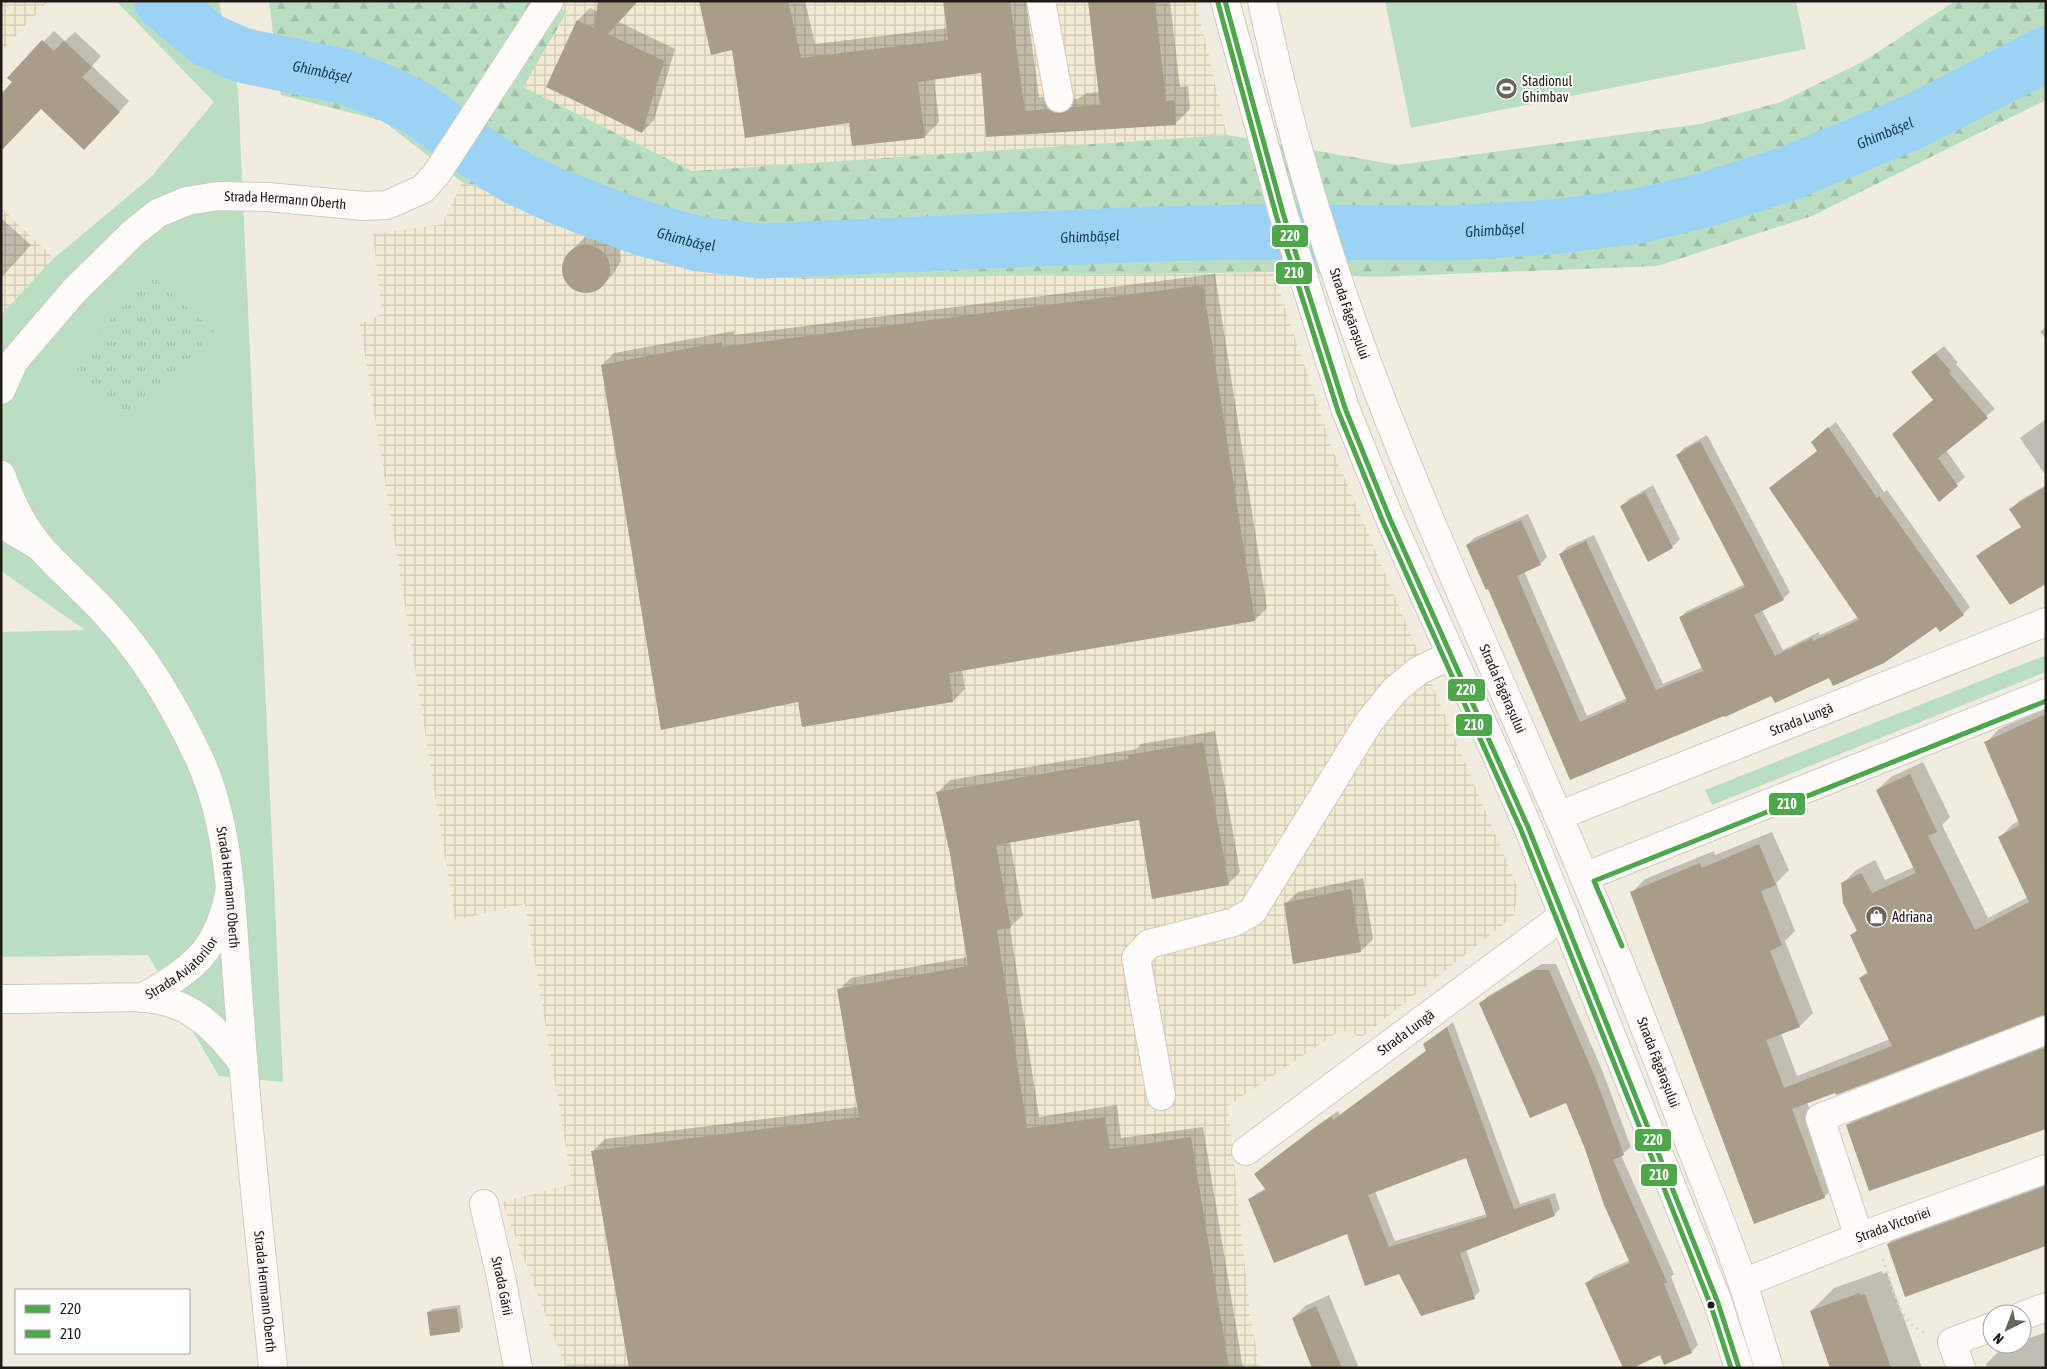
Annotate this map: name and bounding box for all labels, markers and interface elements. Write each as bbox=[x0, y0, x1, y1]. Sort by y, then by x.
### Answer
water label: Ghimbășel bbox=[291, 57, 354, 86]
place label: Stadionul Ghimbav bbox=[1522, 73, 1572, 105]
sports icon: Stadionul Ghimbav bbox=[1494, 77, 1518, 101]
water label: Ghimbășel bbox=[1854, 114, 1916, 152]
street label: Strada Hermann Oberth bbox=[224, 188, 347, 212]
water label: Ghimbășel bbox=[1465, 220, 1525, 240]
water label: Ghimbășel bbox=[655, 224, 717, 254]
line badge: 220 bbox=[1271, 224, 1309, 248]
water label: Ghimbășel bbox=[1060, 226, 1120, 246]
text: 220 bbox=[1280, 228, 1300, 244]
line badge: 210 bbox=[1275, 261, 1313, 285]
text: 210 bbox=[1284, 265, 1304, 281]
street label: Strada Făgărașului bbox=[1327, 266, 1373, 361]
street label: Strada Făgărașului bbox=[1476, 642, 1529, 735]
line badge: 220 bbox=[1447, 678, 1486, 702]
text: 220 bbox=[1456, 682, 1476, 698]
street label: Strada Lungă bbox=[1768, 699, 1835, 739]
line badge: 210 bbox=[1455, 713, 1493, 737]
text: 210 bbox=[1464, 717, 1484, 733]
line badge: 210 bbox=[1768, 792, 1806, 816]
text: 210 bbox=[1777, 796, 1797, 812]
street label: Strada Hermann Oberth bbox=[213, 825, 243, 949]
shop icon: Adriana bbox=[1864, 905, 1888, 929]
place label: Adriana bbox=[1892, 909, 1933, 925]
street label: Strada Aviatorilor bbox=[143, 933, 221, 1002]
street label: Strada Lungă bbox=[1374, 1006, 1437, 1059]
street label: Strada Făgărașului bbox=[1634, 1015, 1683, 1110]
line badge: 220 bbox=[1634, 1128, 1672, 1152]
text: 220 bbox=[1643, 1132, 1663, 1148]
line badge: 210 bbox=[1640, 1163, 1678, 1187]
text: 210 bbox=[1649, 1167, 1669, 1183]
street label: Strada Victoriei bbox=[1854, 1204, 1932, 1245]
street label: Strada Hermann Oberth bbox=[251, 1230, 279, 1353]
street label: Strada Gării bbox=[488, 1255, 516, 1317]
legend bbox=[15, 1289, 190, 1354]
text: 220 bbox=[60, 1300, 81, 1317]
unlabelled marker bbox=[1706, 1300, 1716, 1310]
north arrow bbox=[1982, 1304, 2032, 1354]
text: 210 bbox=[60, 1325, 81, 1342]
text: N bbox=[1990, 1330, 2007, 1347]

